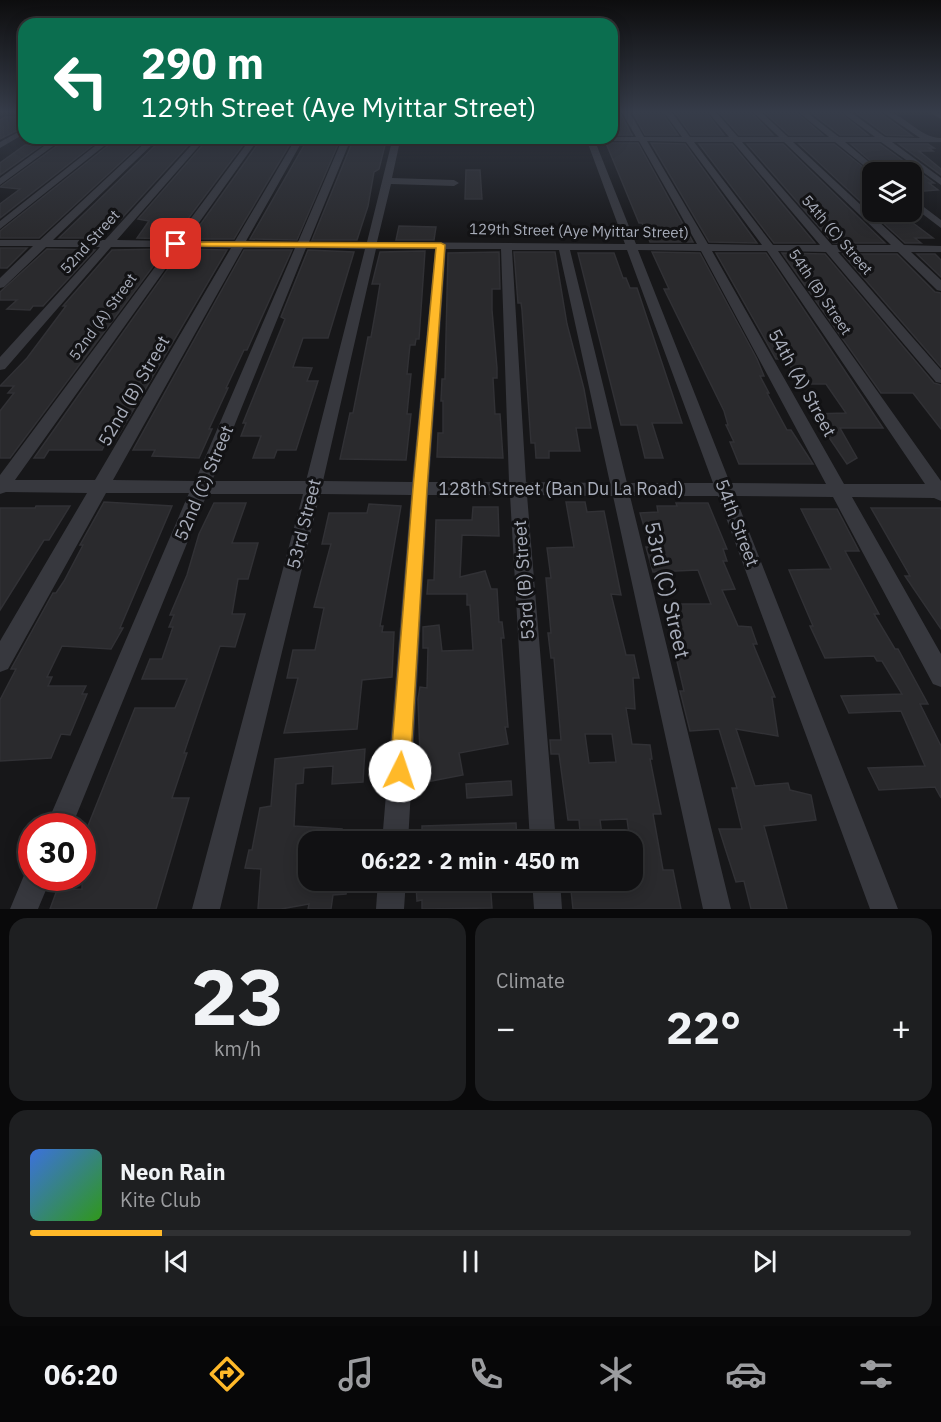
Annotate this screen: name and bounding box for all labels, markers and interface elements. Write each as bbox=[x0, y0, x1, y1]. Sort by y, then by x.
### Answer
text: 290 m bbox=[141, 36, 264, 91]
icon: left bbox=[42, 42, 120, 120]
text: 129th Street (Aye Myittar Street) bbox=[141, 89, 536, 124]
map controls bbox=[862, 162, 922, 222]
button: layers bbox=[862, 162, 922, 222]
street label: 54th (C) Street bbox=[798, 191, 877, 278]
street label: 52nd Street bbox=[56, 206, 123, 278]
pin bbox=[150, 218, 201, 269]
street label: 129th Street (Aye Myittar Street) bbox=[469, 219, 689, 242]
icon: arrive bbox=[159, 227, 192, 260]
street label: 54th (B) Street bbox=[785, 245, 856, 338]
street label: 52nd (A) Street bbox=[65, 269, 141, 364]
street label: 54th (A) Street bbox=[763, 325, 841, 441]
street label: 52nd (B) Street bbox=[93, 331, 175, 450]
street label: 52nd (C) Street bbox=[169, 422, 238, 544]
street label: 53rd Street bbox=[281, 476, 326, 571]
street label: 54th Street bbox=[710, 476, 765, 570]
street label: 128th Street (Ban Du La Road) bbox=[438, 477, 684, 500]
street label: 53rd (B) Street bbox=[508, 519, 539, 641]
street label: 53rd (C) Street bbox=[639, 519, 697, 661]
position arrow bbox=[368, 739, 432, 803]
speed limit sign: 30 bbox=[18, 813, 96, 891]
text: 06:22 · 2 min · 450 m bbox=[361, 846, 580, 875]
text: 23 bbox=[191, 945, 284, 1046]
text: Climate bbox=[496, 967, 565, 994]
text: 22° bbox=[666, 998, 741, 1056]
text: − bbox=[496, 1006, 516, 1049]
text: + bbox=[891, 1006, 911, 1049]
text: km/h bbox=[214, 1035, 261, 1062]
text: Neon Rain bbox=[120, 1157, 226, 1186]
text: Kite Club bbox=[120, 1186, 201, 1213]
icon: previous bbox=[160, 1245, 193, 1278]
icon: pause bbox=[454, 1245, 487, 1278]
icon: next bbox=[748, 1245, 781, 1278]
icon: directions bbox=[206, 1353, 248, 1395]
icon: music bbox=[335, 1353, 377, 1395]
icon: phone bbox=[465, 1353, 507, 1395]
icon: climate bbox=[595, 1353, 637, 1395]
icon: car bbox=[725, 1353, 767, 1395]
icon: filters bbox=[855, 1353, 897, 1395]
text: 06:20 bbox=[44, 1357, 118, 1392]

